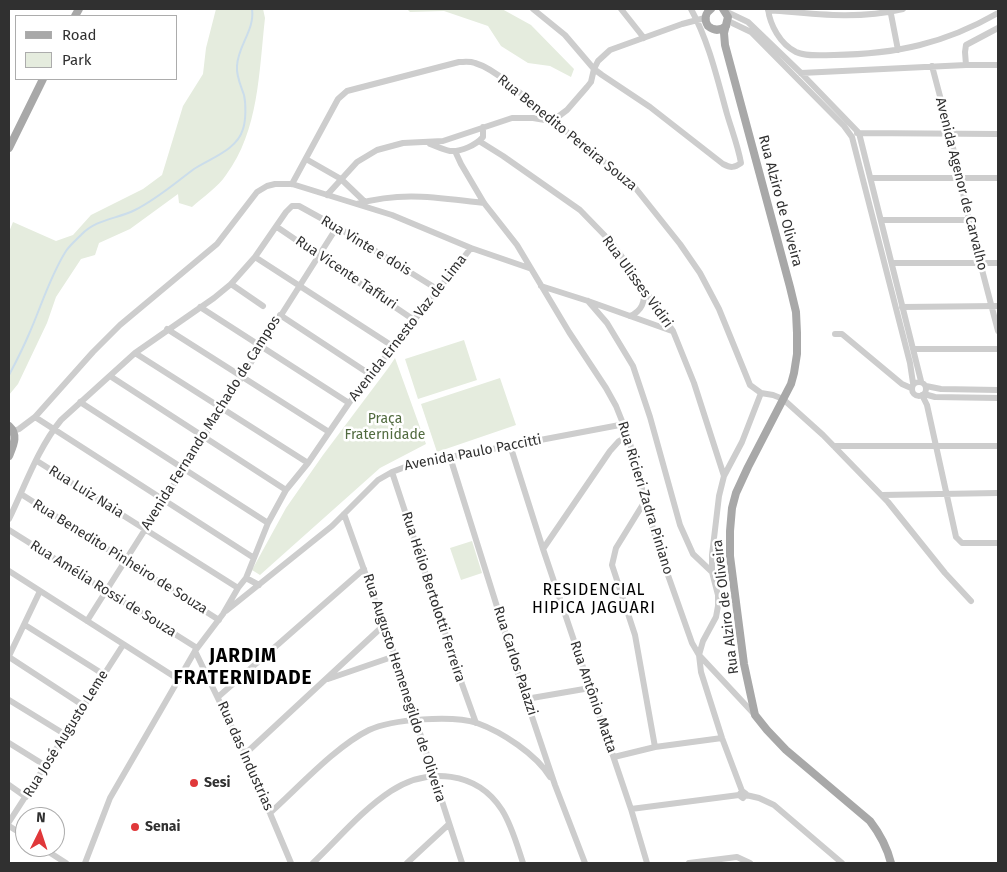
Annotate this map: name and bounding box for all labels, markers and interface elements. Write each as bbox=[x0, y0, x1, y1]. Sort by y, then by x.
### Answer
legend bbox=[15, 15, 178, 80]
text: Road bbox=[62, 26, 97, 44]
text: Park bbox=[62, 51, 92, 69]
street label: Rua Benedito Pereira Souza bbox=[494, 72, 640, 194]
street label: Avenida Agenor de Carvalho bbox=[931, 96, 991, 272]
street label: Rua Alziro de Oliveira bbox=[754, 133, 806, 269]
street label: Rua Vinte e dois bbox=[318, 212, 414, 280]
street label: Rua Vicente Taffuri bbox=[292, 233, 400, 313]
street label: Rua Ulisses Vidiri bbox=[598, 233, 676, 331]
street label: Avenida Ernesto Vaz de Lima bbox=[346, 251, 470, 405]
street label: Avenida Fernando Machado de Campos bbox=[138, 313, 284, 533]
park label: Praça Fraternidade bbox=[345, 411, 425, 444]
street label: Rua Ricieri Zadra Piniano bbox=[614, 419, 676, 577]
street label: Avenida Paulo Paccitti bbox=[403, 431, 543, 475]
street label: Rua Luiz Naia bbox=[45, 462, 127, 522]
street label: Rua Benedito Pinheiro de Souza bbox=[29, 496, 211, 618]
street label: Rua Hélio Bertolotti Ferreira bbox=[397, 510, 469, 684]
street label: Rua Amélia Rossi de Souza bbox=[27, 537, 179, 641]
street label: Rua Alziro de Oliveira bbox=[709, 539, 743, 675]
street label: Rua Augusto Hemenegildo de Oliveira bbox=[359, 572, 449, 804]
district label: RESIDENCIAL HIPICA JAGUARI bbox=[530, 581, 658, 619]
street label: Rua Carlos Palazzi bbox=[489, 604, 541, 718]
street label: Rua Antônio Matta bbox=[566, 639, 620, 755]
district label: JARDIM FRATERNIDADE bbox=[172, 646, 314, 690]
street label: Rua José Augusto Leme bbox=[20, 667, 112, 801]
street label: Rua das Industrias bbox=[213, 699, 277, 813]
place label: Sesi bbox=[204, 775, 230, 791]
marker: Sesi bbox=[188, 777, 200, 789]
north arrow bbox=[15, 807, 65, 857]
text: N bbox=[36, 809, 46, 826]
place label: Senai bbox=[145, 819, 180, 835]
marker: Senai bbox=[129, 821, 141, 833]

